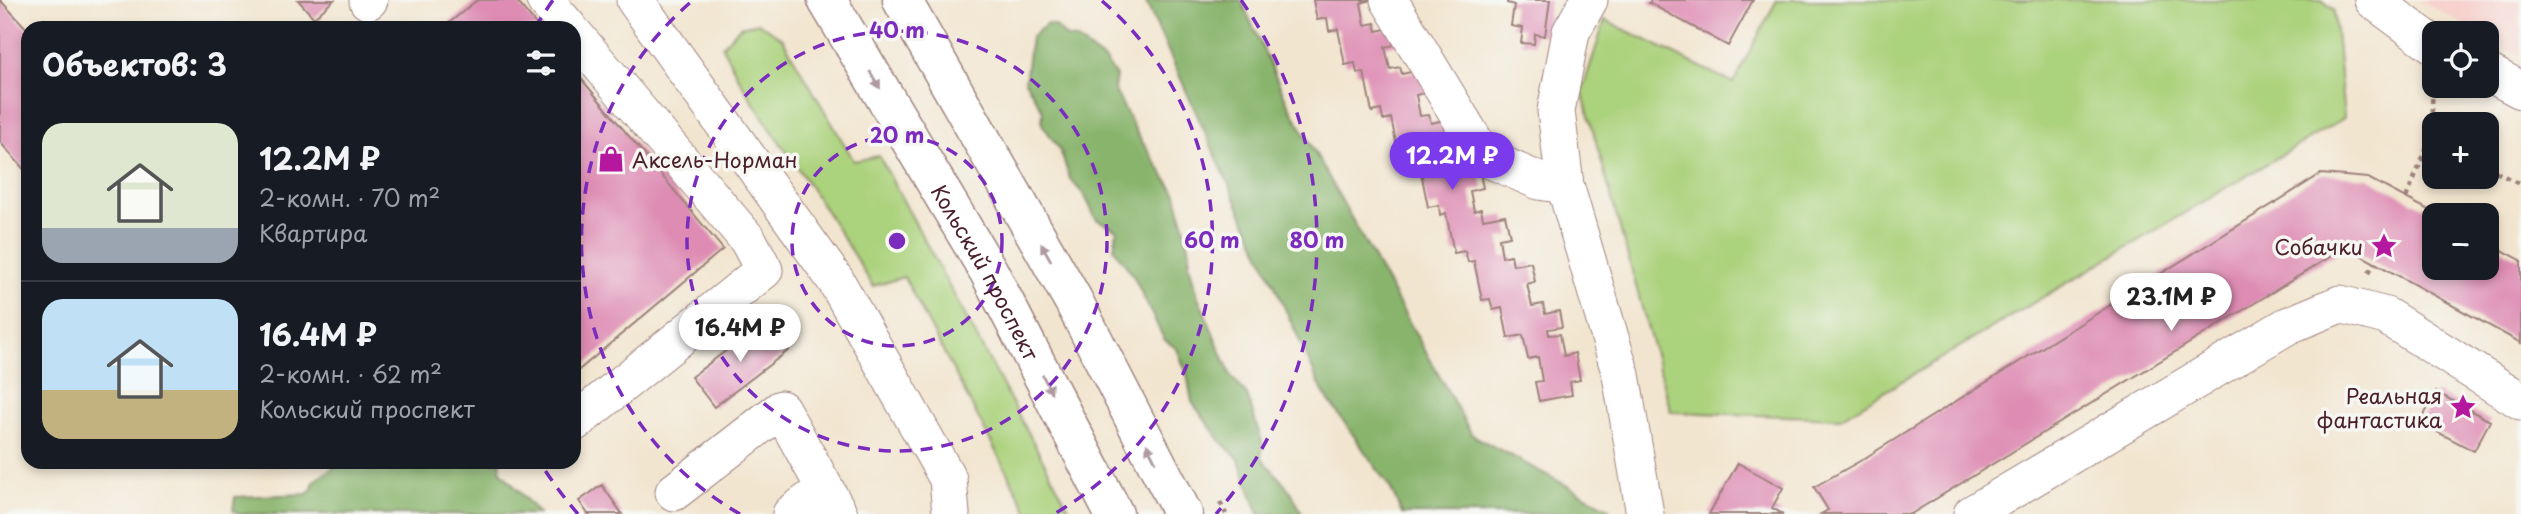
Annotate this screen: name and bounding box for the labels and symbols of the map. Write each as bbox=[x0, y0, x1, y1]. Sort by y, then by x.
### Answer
text: 40 m bbox=[869, 13, 925, 45]
one-way arrow bbox=[868, 70, 881, 89]
text: 20 m bbox=[870, 118, 924, 150]
pin: 12.2M ₽ bbox=[1387, 132, 1517, 192]
place label: Аксель-Норман bbox=[632, 143, 798, 175]
shop icon: Аксель-Норман bbox=[596, 144, 626, 174]
street label: Кольский проспект bbox=[924, 178, 1048, 366]
text: 60 m bbox=[1184, 223, 1240, 255]
text: 80 m bbox=[1290, 223, 1344, 255]
centre of rings bbox=[885, 229, 909, 253]
place label: Собачки bbox=[2274, 230, 2363, 262]
place icon: Собачки bbox=[2369, 231, 2399, 261]
one-way arrow bbox=[1040, 242, 1052, 261]
pin: 23.1M ₽ bbox=[2106, 274, 2236, 333]
pin: 16.4M ₽ bbox=[675, 304, 805, 364]
one-way arrow bbox=[1041, 374, 1052, 394]
place label: Реальная фантастика bbox=[2317, 379, 2443, 435]
place icon: Реальная фантастика bbox=[2448, 392, 2478, 422]
one-way arrow bbox=[1146, 443, 1157, 463]

